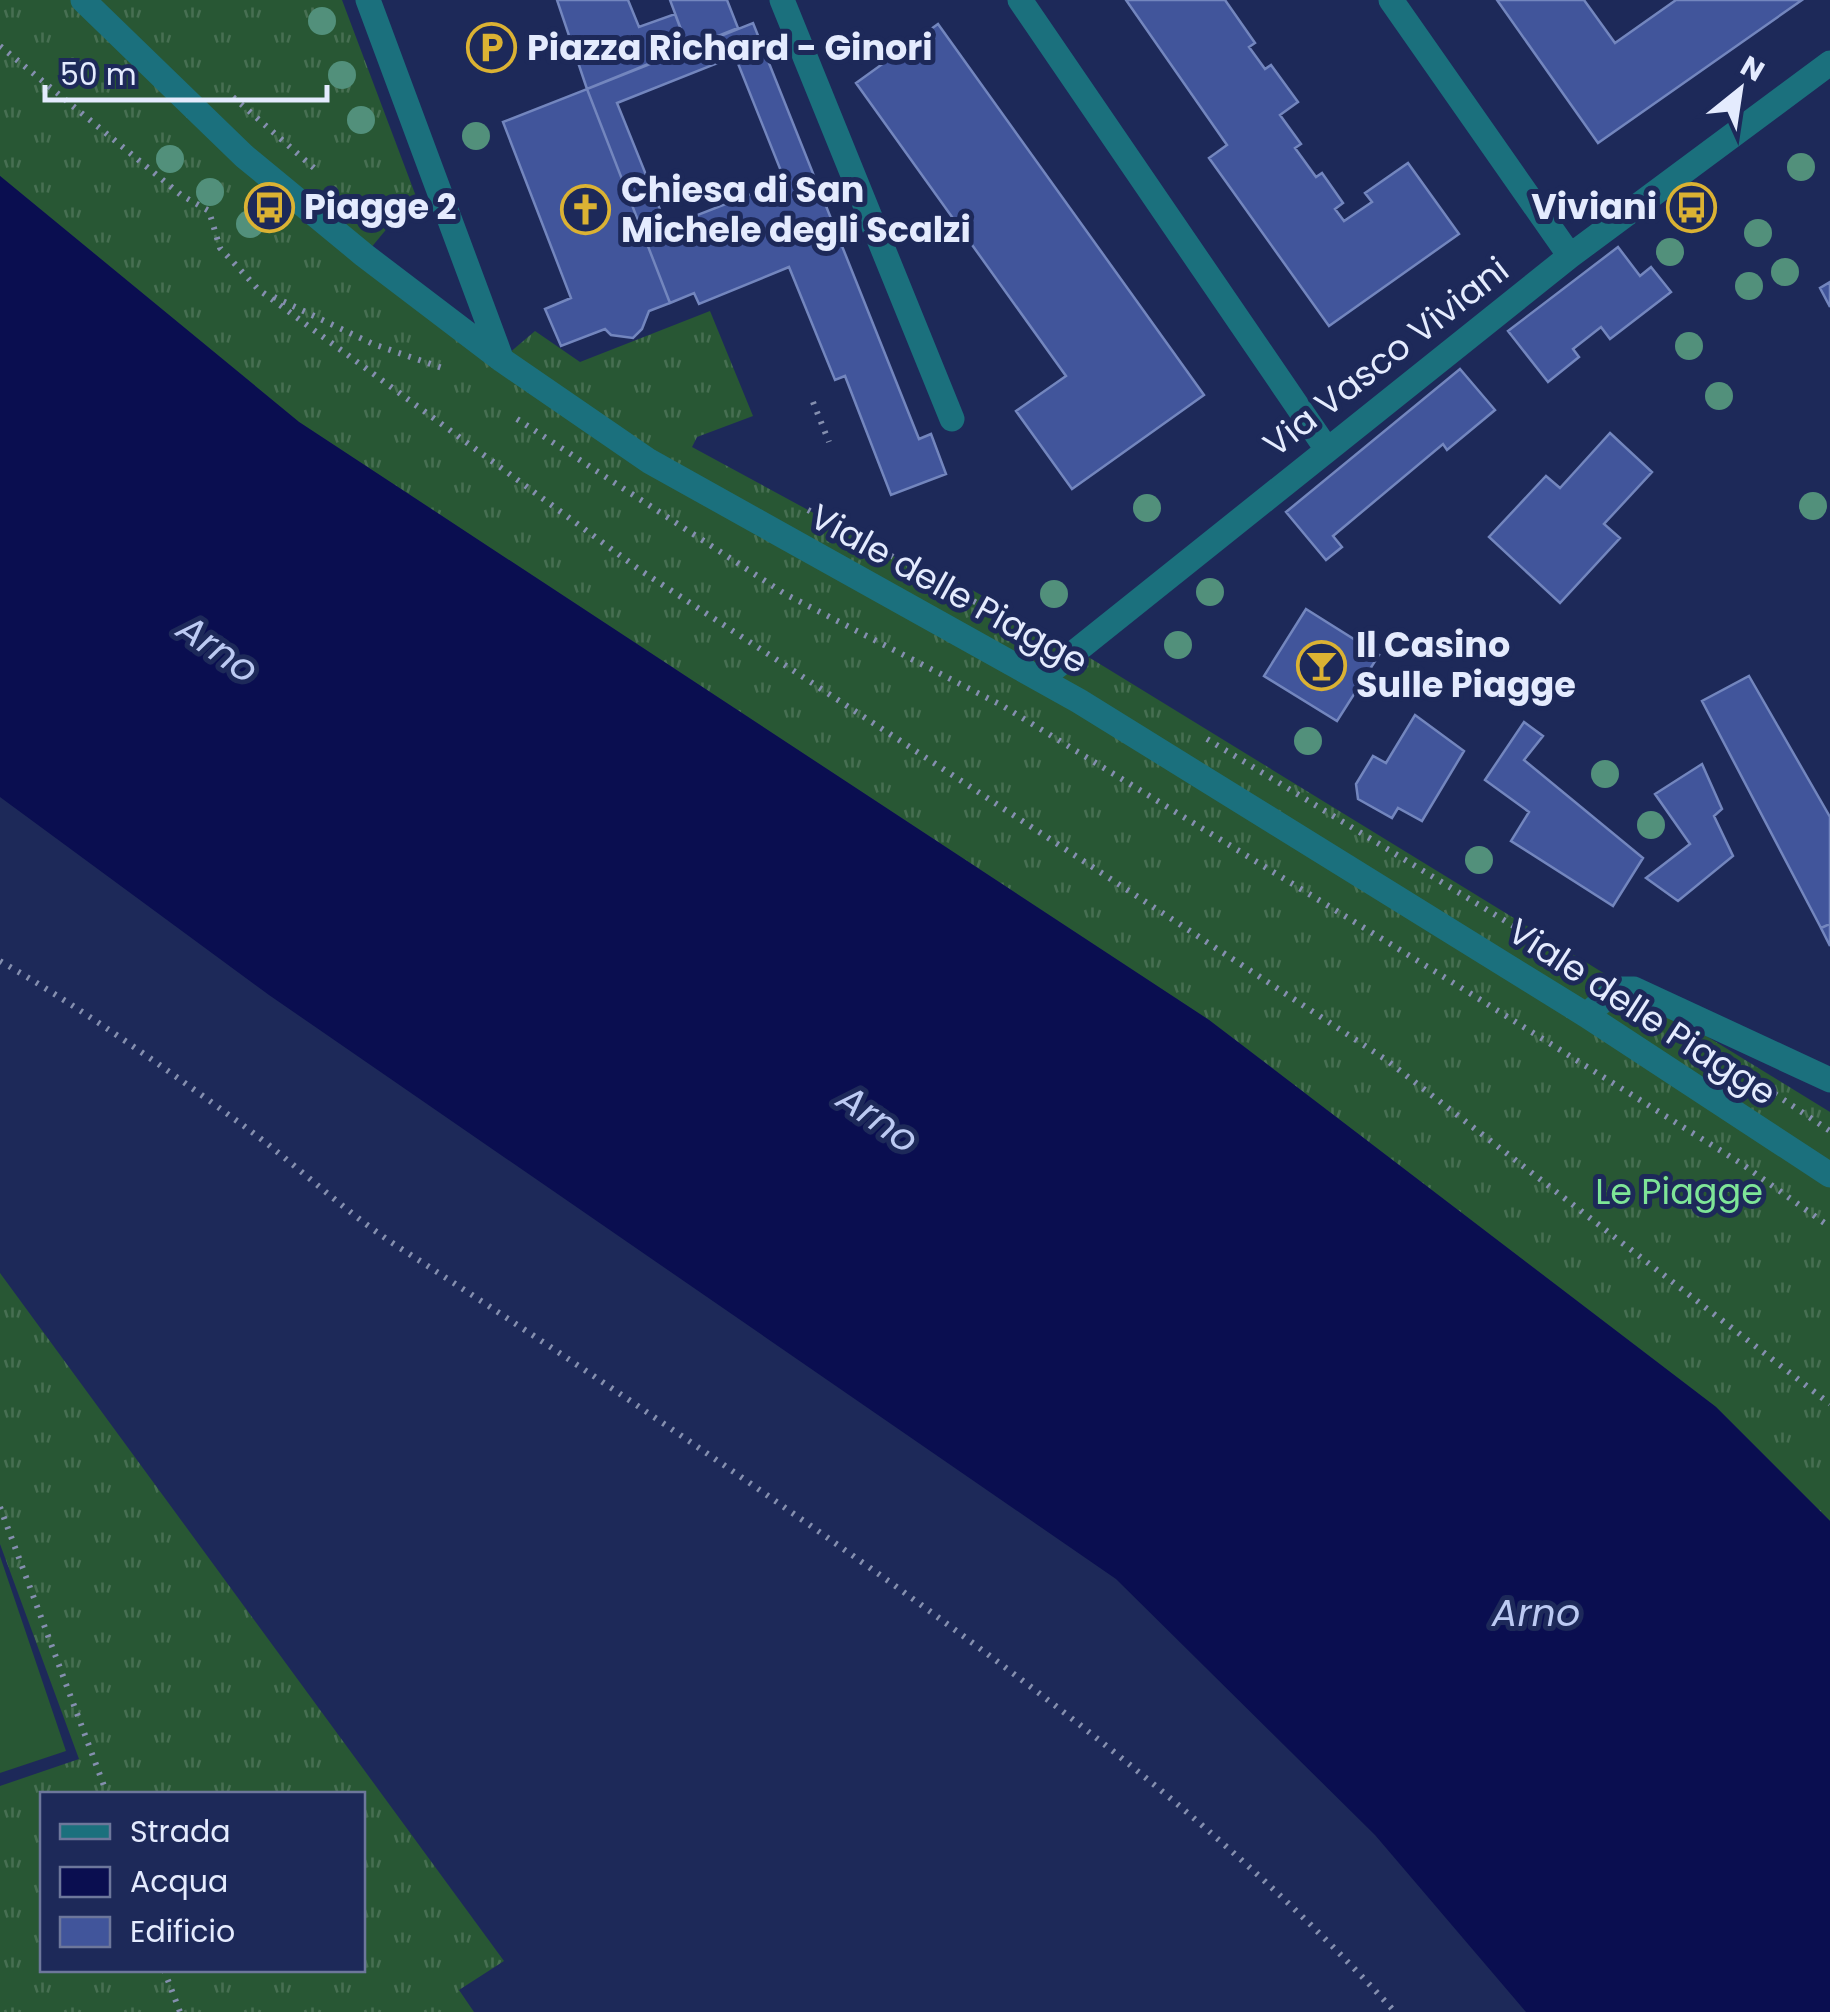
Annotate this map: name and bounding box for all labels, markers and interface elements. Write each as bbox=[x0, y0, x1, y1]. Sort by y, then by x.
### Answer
parking icon: Piazza Richard - Ginori bbox=[466, 22, 518, 74]
place label: Piazza Richard - Ginori bbox=[527, 23, 933, 72]
scale bar bbox=[45, 40, 328, 102]
north arrow bbox=[1690, 40, 1790, 140]
text: N bbox=[1733, 47, 1771, 91]
text: 50 m bbox=[60, 53, 137, 96]
place label: Chiesa di San Michele degli Scalzi bbox=[621, 165, 971, 254]
bus stop icon: Piagge 2 bbox=[243, 181, 295, 233]
bus stop icon: Viviani bbox=[1666, 181, 1718, 233]
place label: Piagge 2 bbox=[304, 182, 456, 231]
place label: Viviani bbox=[1531, 182, 1657, 231]
church icon: Chiesa di San Michele degli Scalzi bbox=[560, 184, 612, 236]
street label: Via Vasco Viviani bbox=[1253, 245, 1519, 468]
street label: Viale delle Piagge bbox=[801, 492, 1097, 685]
water label: Arno bbox=[166, 601, 270, 696]
place label: Il Casino Sulle Piagge bbox=[1356, 620, 1576, 709]
bar icon: Il Casino Sulle Piagge bbox=[1295, 639, 1347, 691]
street label: Viale delle Piagge bbox=[1499, 906, 1786, 1117]
water label: Arno bbox=[826, 1071, 930, 1166]
park label: Le Piagge bbox=[1595, 1167, 1763, 1216]
water label: Arno bbox=[1491, 1586, 1580, 1639]
legend bbox=[40, 1792, 365, 1972]
text: Strada bbox=[130, 1810, 231, 1853]
text: Acqua bbox=[130, 1860, 228, 1903]
text: Edificio bbox=[130, 1910, 235, 1953]

